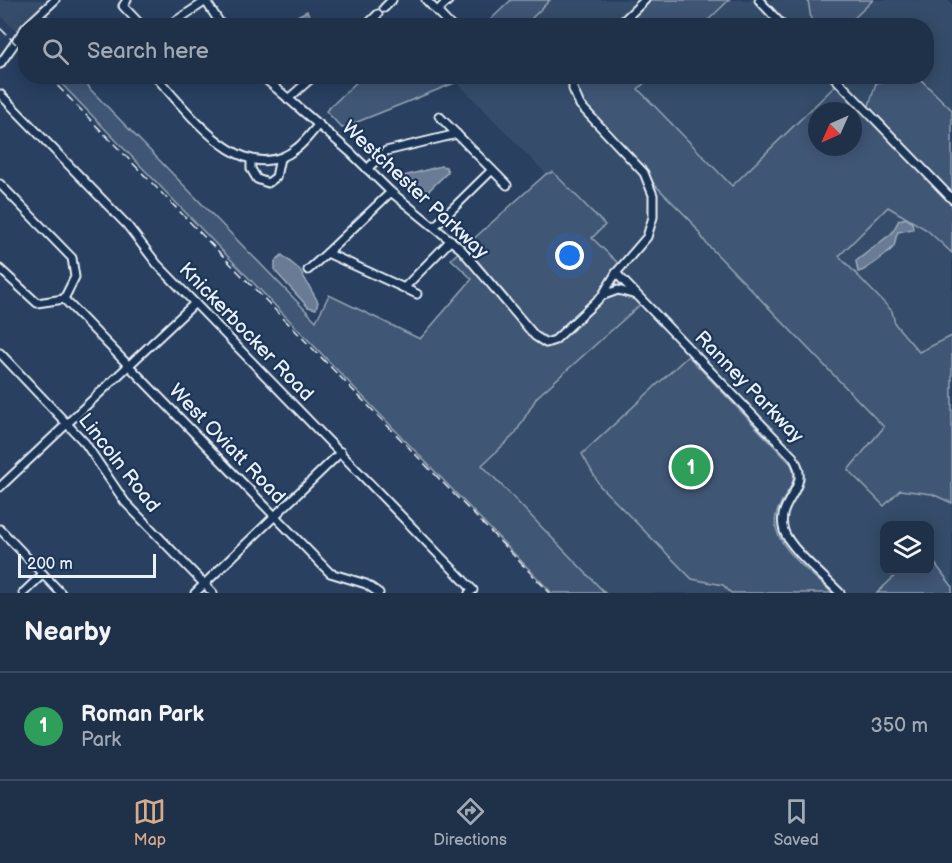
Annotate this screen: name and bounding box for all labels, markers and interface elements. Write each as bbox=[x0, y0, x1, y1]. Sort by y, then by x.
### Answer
search box bbox=[18, 18, 934, 84]
icon: search bbox=[39, 35, 72, 68]
text: Search here bbox=[87, 38, 209, 65]
north arrow bbox=[808, 102, 862, 156]
street label: Westchester Parkway bbox=[337, 116, 493, 264]
your location bbox=[555, 241, 584, 270]
street label: Knickerbocker Road bbox=[174, 258, 318, 406]
street label: Ranney Parkway bbox=[689, 326, 809, 448]
street label: West Oviatt Road bbox=[164, 379, 290, 509]
street label: Lincoln Road bbox=[73, 409, 165, 517]
pin: 1 bbox=[672, 444, 710, 490]
map controls bbox=[880, 521, 934, 575]
button: layers bbox=[880, 521, 934, 575]
scale bar bbox=[18, 551, 156, 578]
text: 200 m bbox=[27, 555, 73, 574]
text: Nearby bbox=[24, 617, 111, 648]
text: Roman Park bbox=[81, 701, 204, 728]
text: 1 bbox=[39, 714, 48, 738]
text: 350 m bbox=[871, 714, 928, 738]
text: Park bbox=[81, 728, 121, 752]
tab: Map bbox=[133, 795, 166, 850]
tab: Directions bbox=[433, 795, 507, 850]
tab: Saved bbox=[774, 795, 819, 850]

